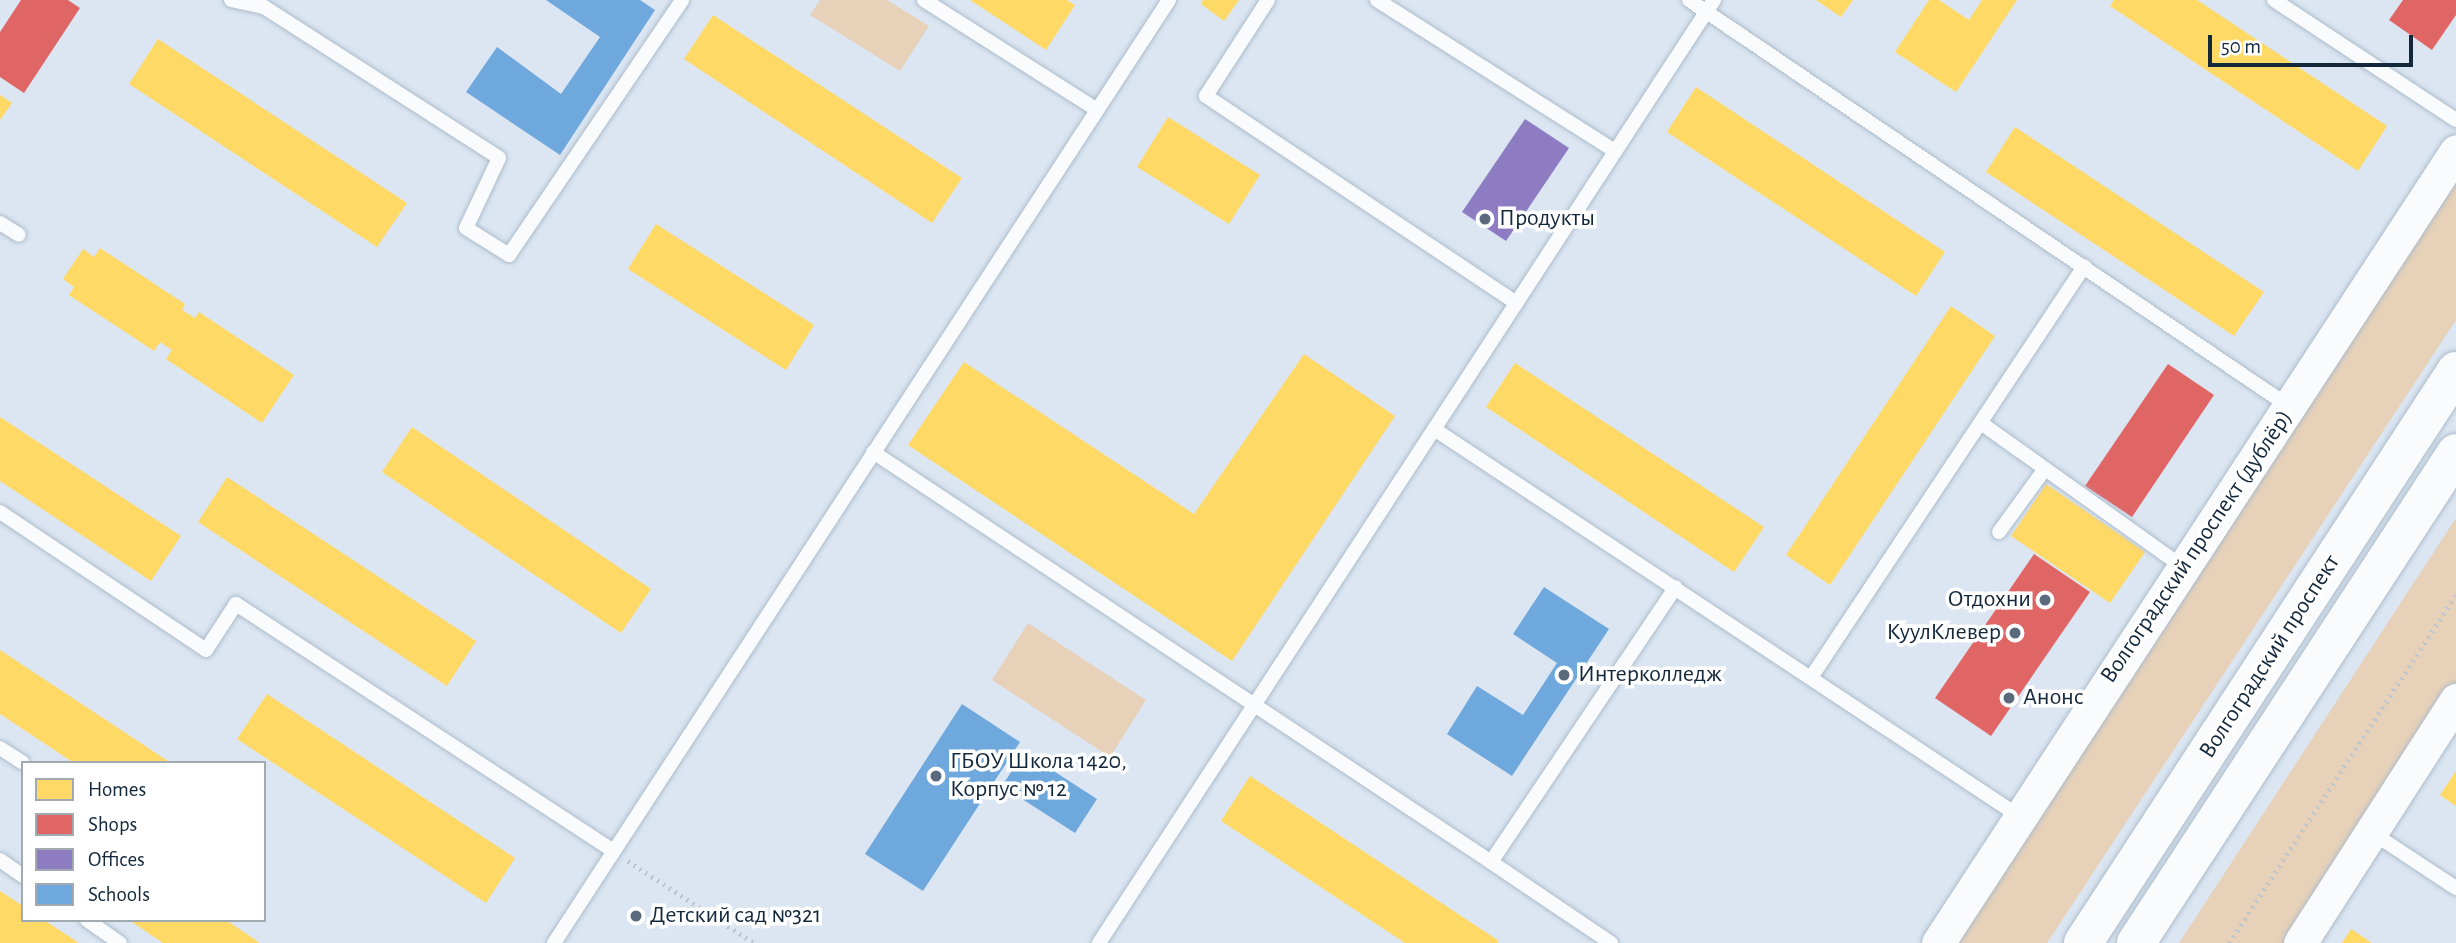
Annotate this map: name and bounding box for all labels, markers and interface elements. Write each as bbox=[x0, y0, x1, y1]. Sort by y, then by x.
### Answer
scale bar bbox=[2211, 21, 2416, 65]
text: 50 m bbox=[2221, 36, 2261, 57]
place label: Продукты bbox=[1499, 205, 1595, 233]
marker: Продукты bbox=[1477, 211, 1493, 227]
street label: Волгоградский проспект (дублёр) bbox=[2095, 405, 2299, 689]
street label: Волгоградский проспект bbox=[2193, 550, 2347, 764]
place label: Отдохни bbox=[1948, 586, 2031, 614]
marker: Отдохни bbox=[2037, 592, 2053, 608]
place label: КуулКлевер bbox=[1886, 619, 2001, 647]
marker: КуулКлевер bbox=[2007, 625, 2023, 641]
place label: Интерколледж bbox=[1578, 661, 1722, 689]
marker: Интерколледж bbox=[1556, 667, 1572, 683]
place label: Анонс bbox=[2023, 684, 2084, 712]
marker: Анонс bbox=[2001, 690, 2017, 706]
place label: ГБОУ Школа 1420, Корпус № 12 bbox=[950, 748, 1127, 804]
legend bbox=[21, 761, 266, 922]
marker: ГБОУ Школа 1420, Корпус № 12 bbox=[928, 768, 944, 784]
text: Homes bbox=[88, 779, 146, 800]
text: Shops bbox=[88, 814, 137, 835]
text: Offices bbox=[88, 849, 145, 870]
text: Schools bbox=[88, 884, 150, 905]
place label: Детский сад №321 bbox=[650, 902, 821, 930]
marker: Детский сад №321 bbox=[628, 908, 644, 924]

